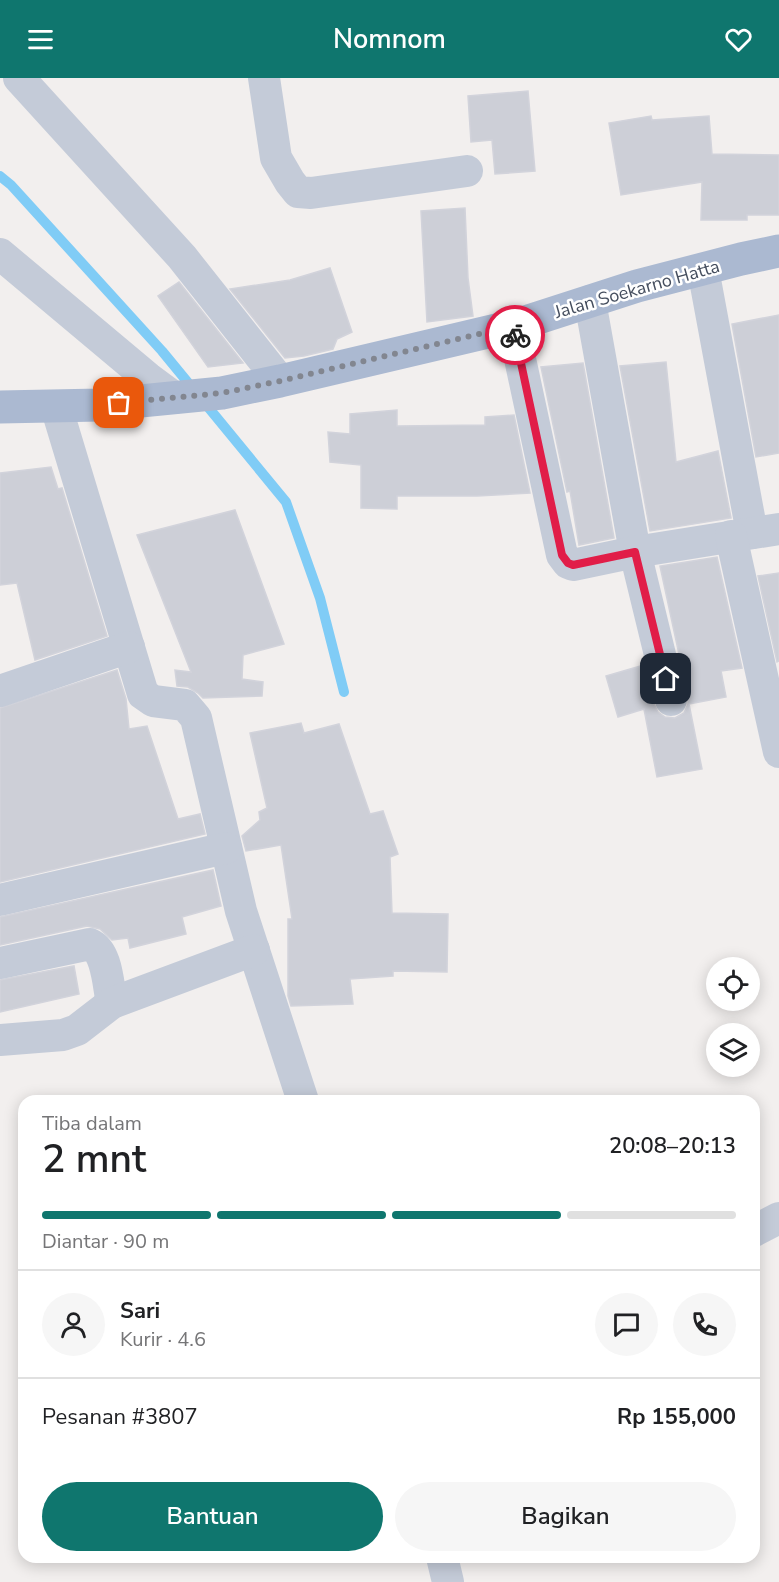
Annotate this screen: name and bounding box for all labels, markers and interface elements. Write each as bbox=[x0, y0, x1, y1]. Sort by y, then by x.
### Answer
text: Nomnom bbox=[333, 21, 446, 58]
icon: menu bbox=[24, 23, 57, 56]
icon: heart bbox=[722, 23, 755, 56]
street label: Jalan Soekarno Hatta bbox=[551, 254, 722, 324]
courier bbox=[485, 305, 545, 365]
icon: bike bbox=[499, 319, 532, 352]
pin bbox=[93, 377, 144, 428]
icon: bag bbox=[102, 386, 135, 419]
pin bbox=[640, 653, 691, 704]
icon: home bbox=[649, 662, 682, 695]
map controls bbox=[706, 957, 760, 1077]
button: locate bbox=[706, 957, 760, 1011]
button: layers bbox=[706, 1023, 760, 1077]
text: Tiba dalam bbox=[42, 1110, 142, 1137]
text: 20:08–20:13 bbox=[609, 1131, 736, 1161]
text: 2 mnt bbox=[42, 1133, 146, 1186]
text: Diantar · 90 m bbox=[42, 1228, 169, 1255]
button: person bbox=[42, 1293, 105, 1356]
button: chat bbox=[595, 1293, 658, 1356]
button: phone bbox=[673, 1293, 736, 1356]
text: Sari bbox=[120, 1296, 160, 1326]
text: Kurir · 4.6 bbox=[120, 1326, 206, 1353]
text: Pesanan #3807 bbox=[42, 1402, 198, 1432]
text: Rp 155,000 bbox=[617, 1402, 736, 1432]
button: Bantuan bbox=[42, 1482, 383, 1551]
button: Bagikan bbox=[395, 1482, 736, 1551]

